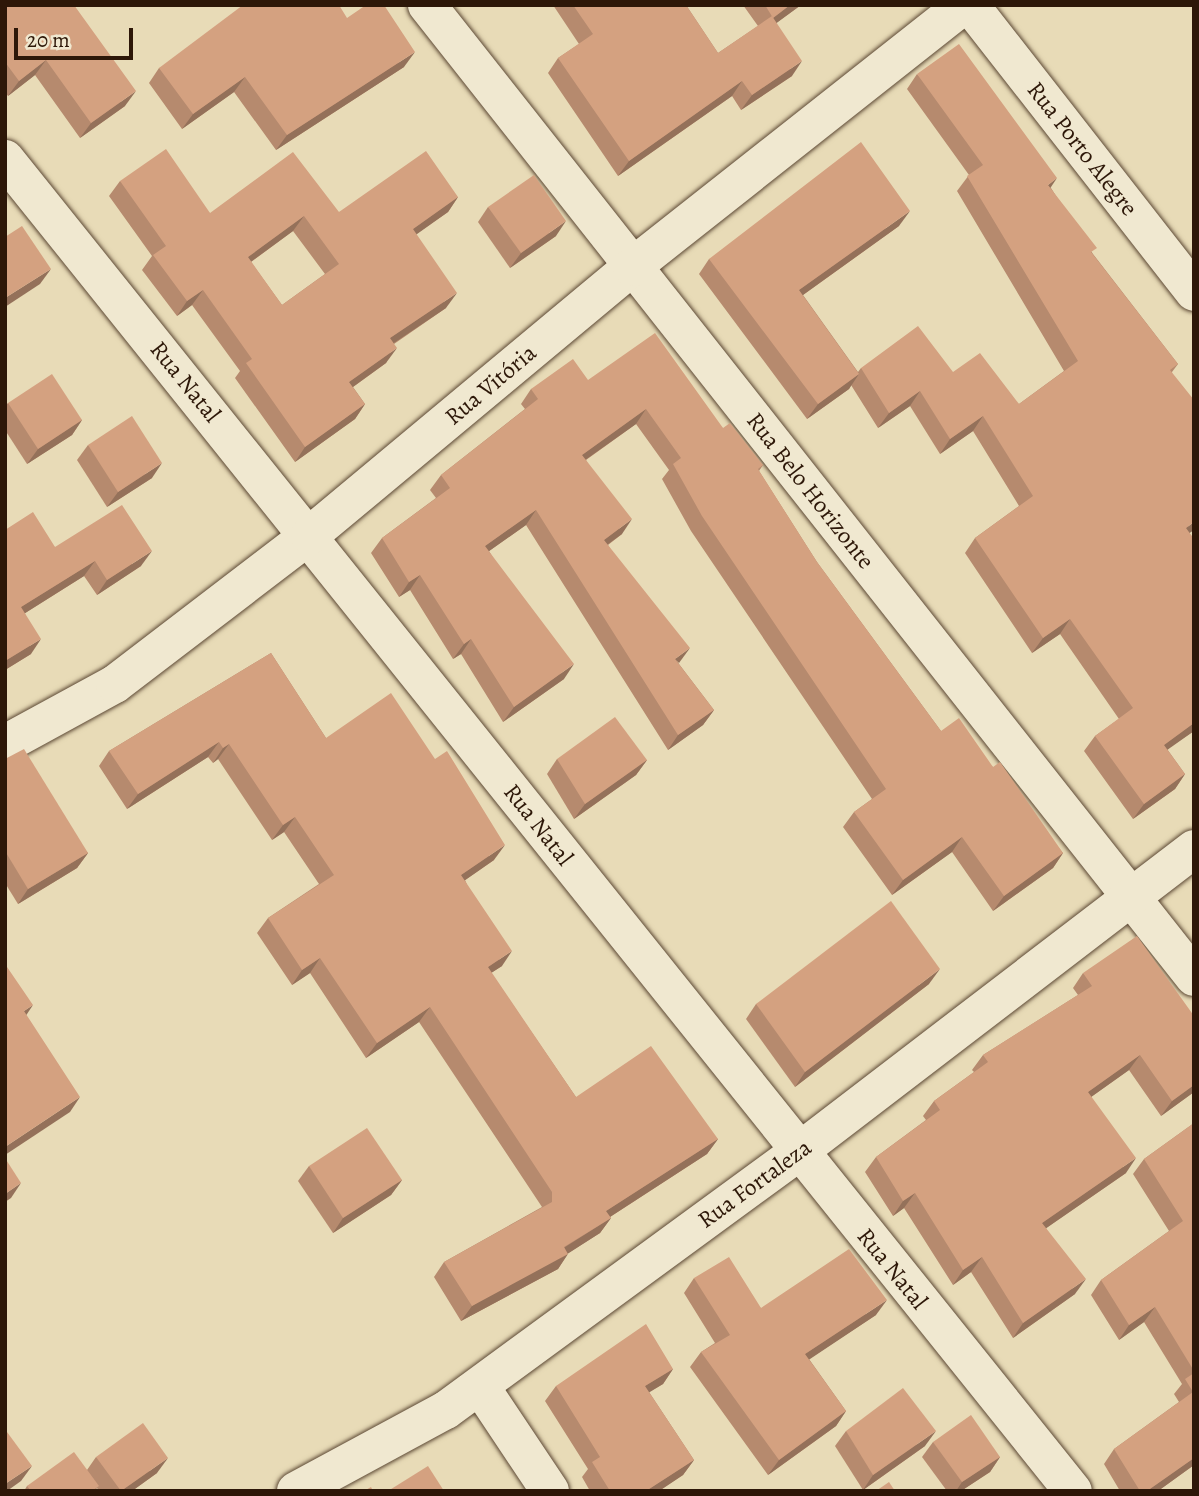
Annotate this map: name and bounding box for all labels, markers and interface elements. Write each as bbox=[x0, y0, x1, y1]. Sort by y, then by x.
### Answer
scale bar bbox=[18, 14, 136, 58]
text: 20 m bbox=[27, 26, 70, 54]
street label: Rua Porto Alegre bbox=[1021, 76, 1143, 222]
street label: Rua Natal bbox=[144, 336, 226, 428]
street label: Rua Vitória bbox=[439, 339, 543, 431]
street label: Rua Belo Horizonte bbox=[740, 407, 880, 575]
street label: Rua Natal bbox=[497, 778, 579, 872]
street label: Rua Fortaleza bbox=[693, 1133, 817, 1235]
street label: Rua Natal bbox=[851, 1223, 933, 1315]

